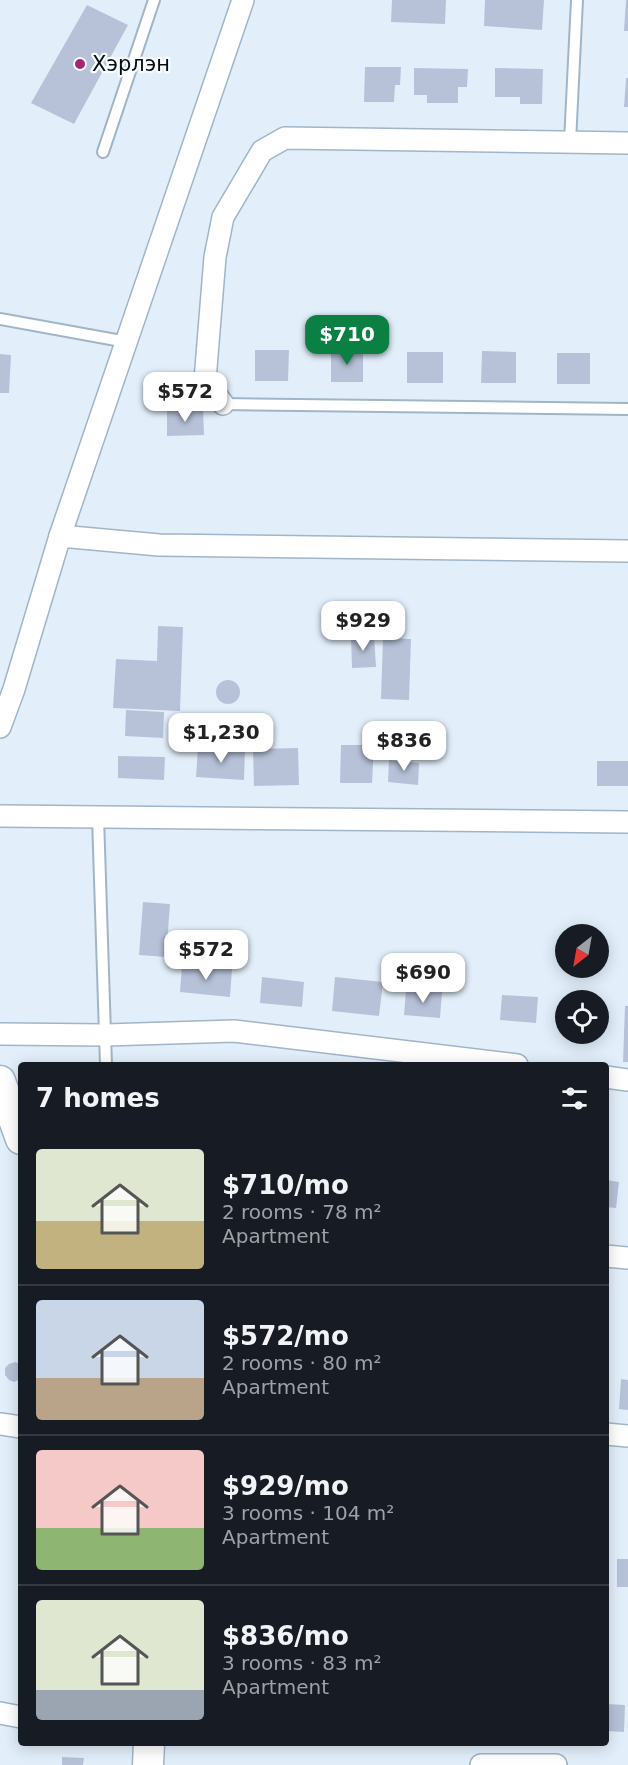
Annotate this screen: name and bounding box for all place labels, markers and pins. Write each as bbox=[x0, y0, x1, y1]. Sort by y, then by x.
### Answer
place label: Хэрлэн bbox=[92, 52, 170, 76]
marker: Хэрлэн bbox=[73, 57, 87, 71]
pin: $710 bbox=[311, 315, 383, 366]
pin: $572 bbox=[149, 372, 221, 423]
pin: $929 bbox=[327, 601, 399, 652]
pin: $1,230 bbox=[172, 713, 270, 764]
pin: $836 bbox=[368, 721, 440, 772]
pin: $572 bbox=[170, 930, 242, 981]
pin: $690 bbox=[387, 953, 459, 1004]

